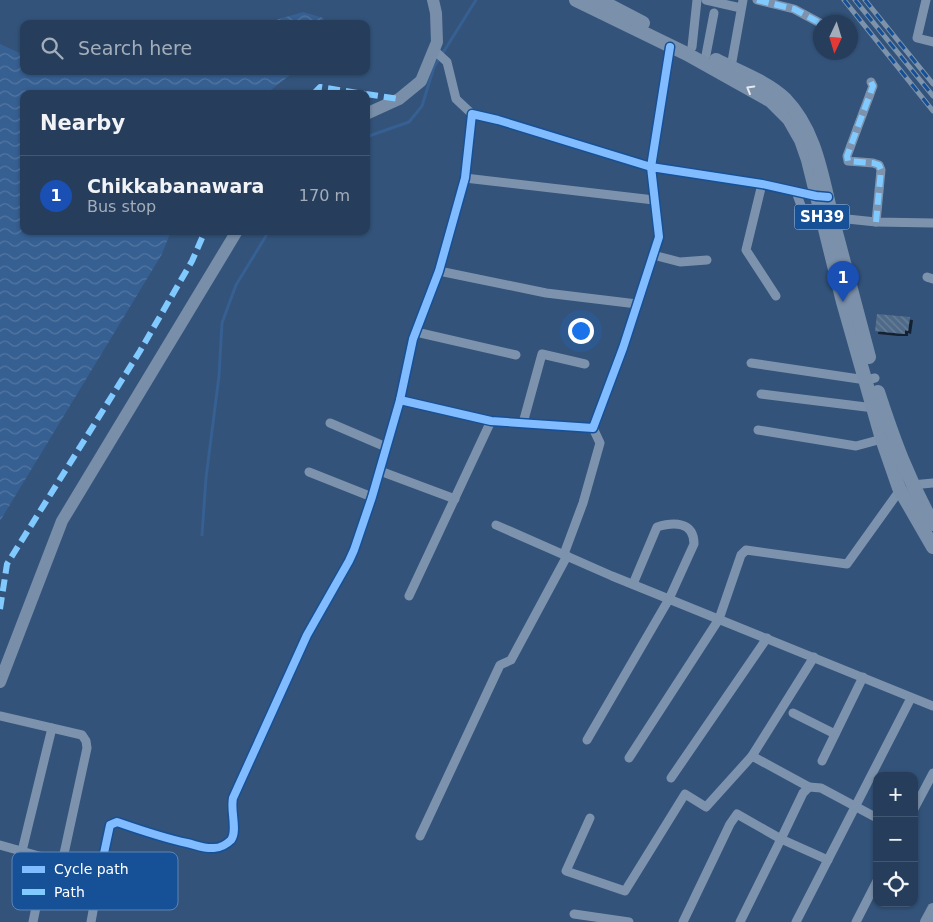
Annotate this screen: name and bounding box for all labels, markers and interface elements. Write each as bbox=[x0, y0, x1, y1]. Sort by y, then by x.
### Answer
north arrow bbox=[813, 15, 858, 60]
search box bbox=[20, 20, 370, 75]
icon: search bbox=[38, 34, 66, 62]
text: Search here bbox=[78, 37, 192, 59]
one-way arrow bbox=[747, 86, 756, 96]
text: Nearby bbox=[40, 111, 125, 135]
text: Chikkabanawara bbox=[87, 175, 264, 197]
text: 1 bbox=[50, 186, 62, 205]
text: 170 m bbox=[299, 186, 350, 205]
text: Bus stop bbox=[87, 197, 156, 216]
road number: SH39 bbox=[794, 204, 850, 230]
pin: 1 bbox=[827, 261, 859, 302]
your location bbox=[568, 318, 594, 344]
map controls bbox=[873, 772, 918, 907]
button: + bbox=[873, 772, 918, 817]
button: − bbox=[873, 817, 918, 862]
legend bbox=[12, 852, 178, 910]
text: Cycle path bbox=[54, 861, 129, 877]
button: locate bbox=[873, 862, 918, 907]
text: Path bbox=[54, 884, 85, 900]

